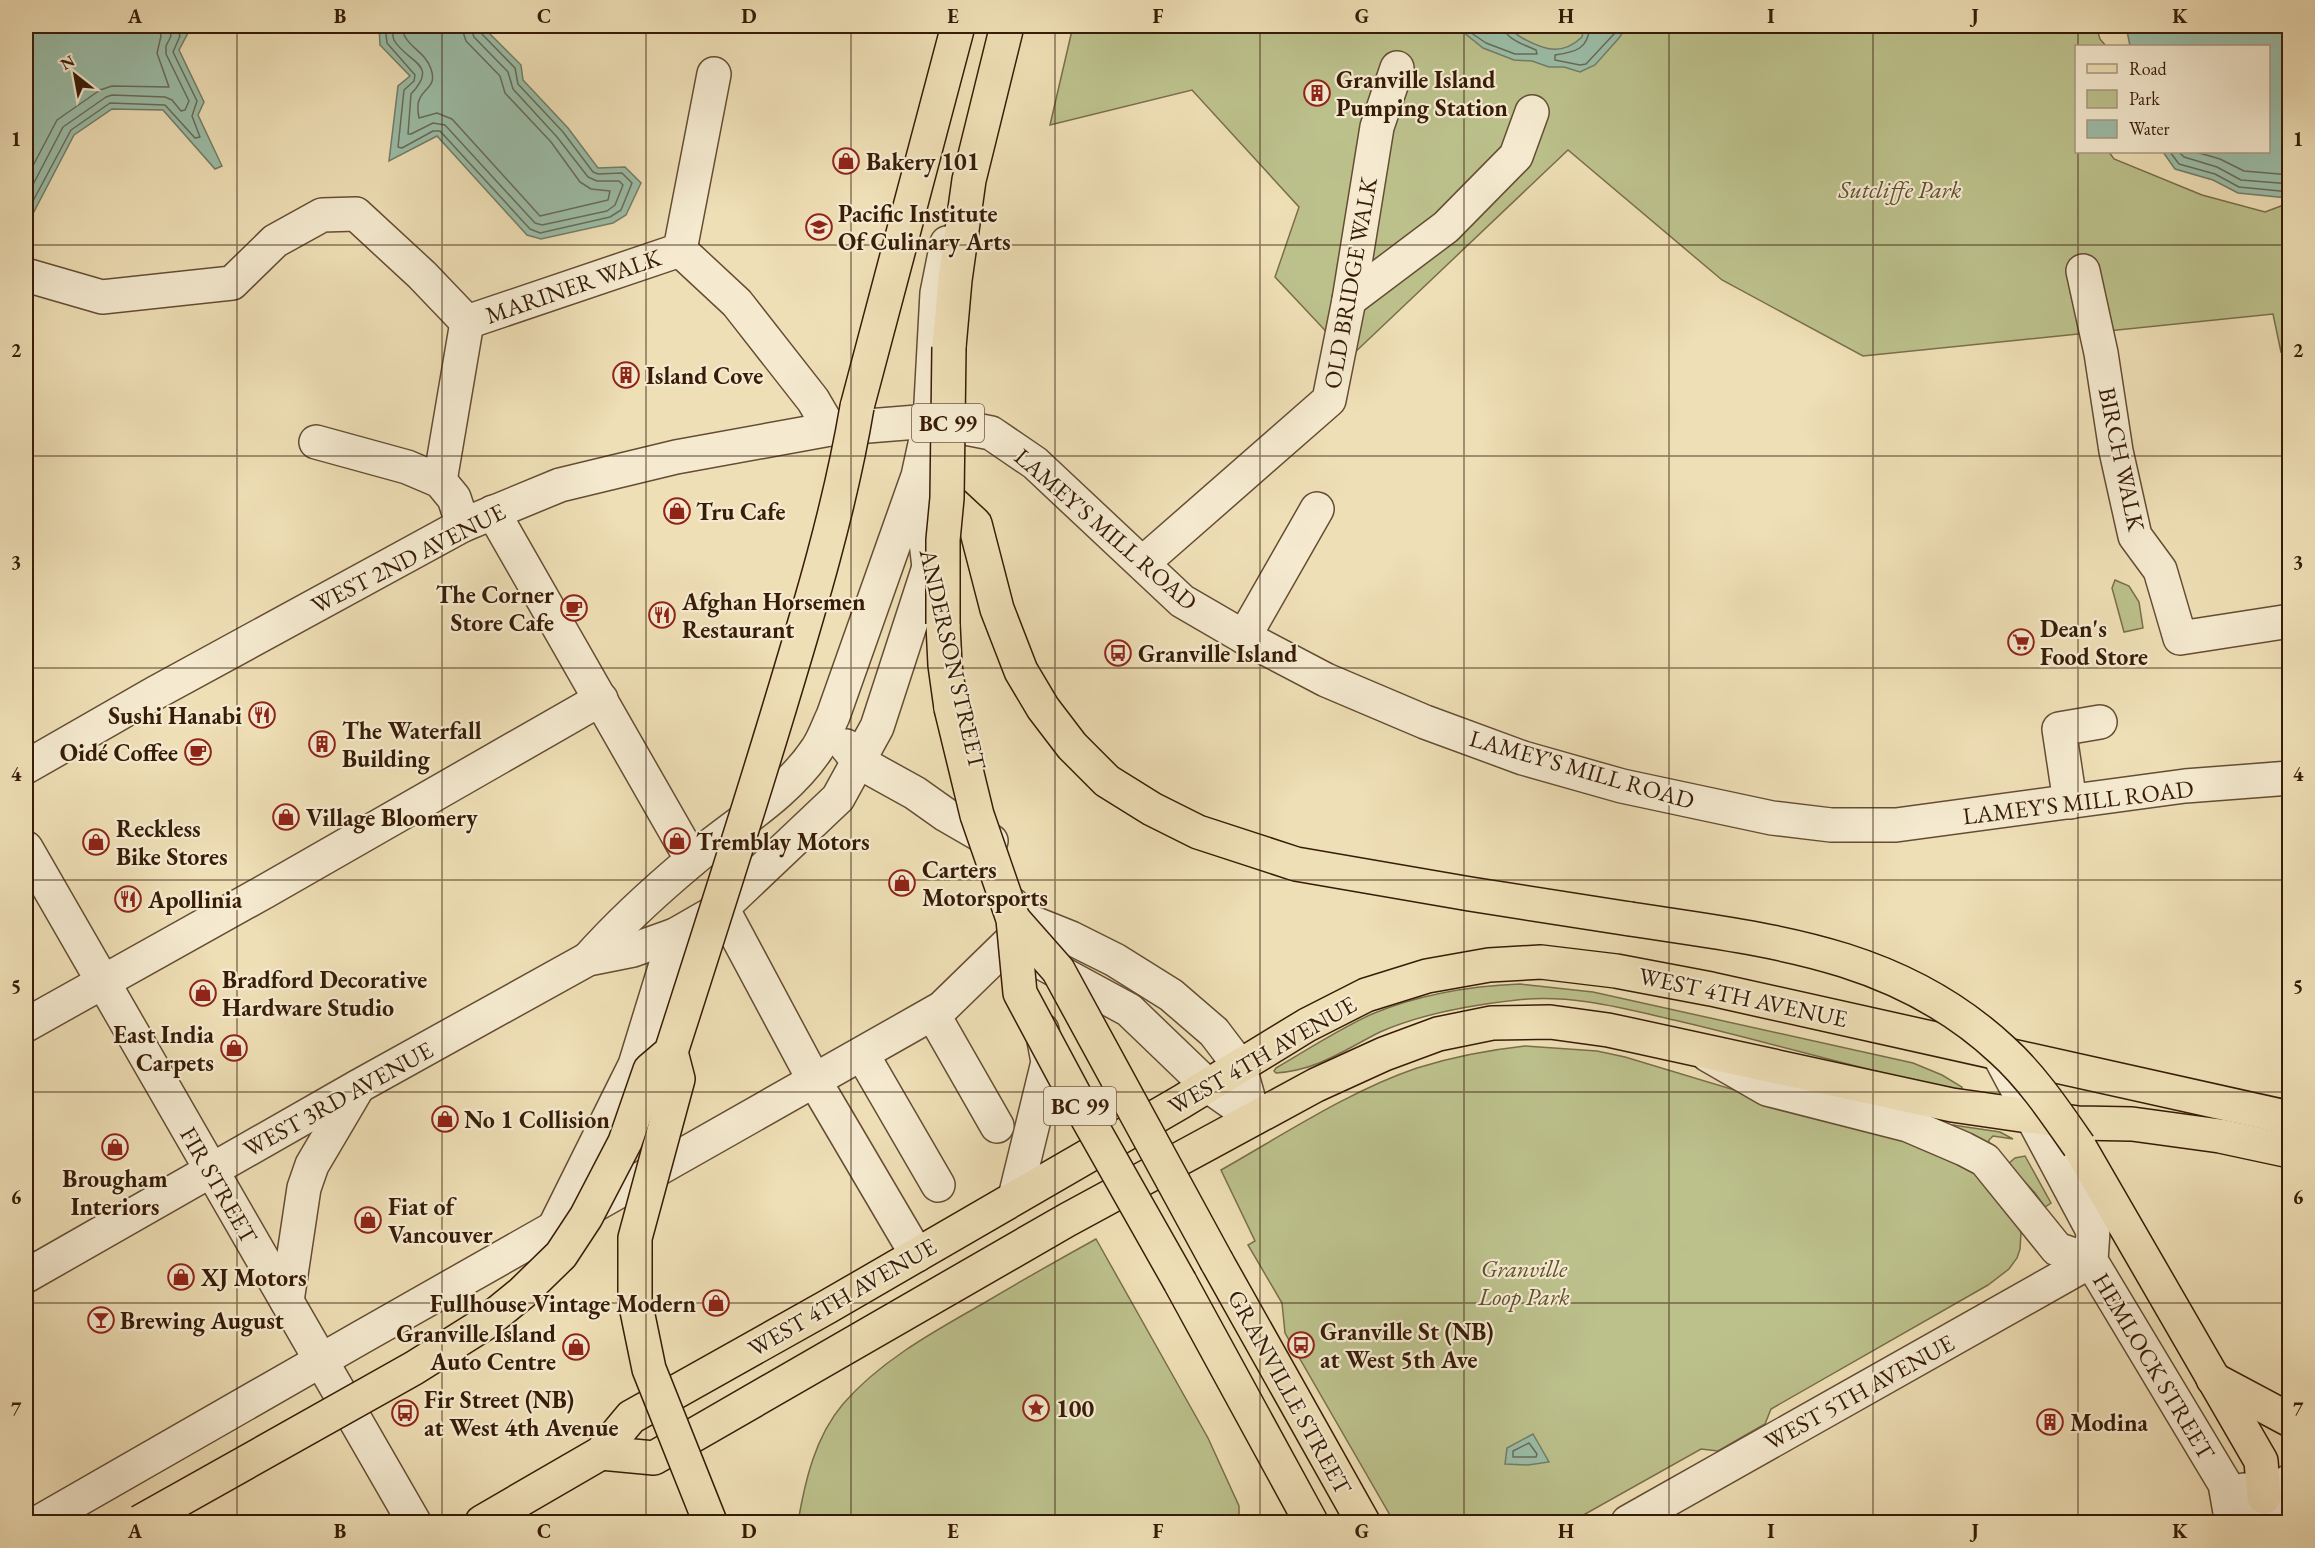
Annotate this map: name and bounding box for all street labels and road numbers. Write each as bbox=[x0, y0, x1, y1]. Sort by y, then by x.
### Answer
street label: OLD BRIDGE WALK bbox=[1316, 174, 1384, 391]
street label: MARINER WALK bbox=[481, 241, 666, 331]
street label: BIRCH WALK bbox=[2092, 384, 2153, 534]
road number: BC 99 bbox=[912, 404, 984, 442]
street label: LAMEY'S MILL ROAD bbox=[1008, 441, 1204, 617]
street label: WEST 2ND AVENUE bbox=[306, 496, 510, 620]
street label: ANDERSON STREET bbox=[912, 545, 994, 773]
street label: LAMEY'S MILL ROAD bbox=[1466, 722, 1698, 816]
street label: LAMEY'S MILL ROAD bbox=[1961, 772, 2195, 832]
street label: WEST 4TH AVENUE bbox=[1636, 960, 1850, 1034]
street label: WEST 4TH AVENUE bbox=[1162, 988, 1362, 1122]
street label: WEST 3RD AVENUE bbox=[238, 1034, 438, 1164]
road number: BC 99 bbox=[1044, 1087, 1116, 1125]
street label: FIR STREET bbox=[173, 1121, 265, 1250]
street label: WEST 4TH AVENUE bbox=[742, 1230, 942, 1364]
street label: HEMLOCK STREET bbox=[2086, 1267, 2223, 1466]
street label: GRANVILLE STREET bbox=[1221, 1284, 1360, 1501]
street label: WEST 5TH AVENUE bbox=[1759, 1327, 1959, 1457]

